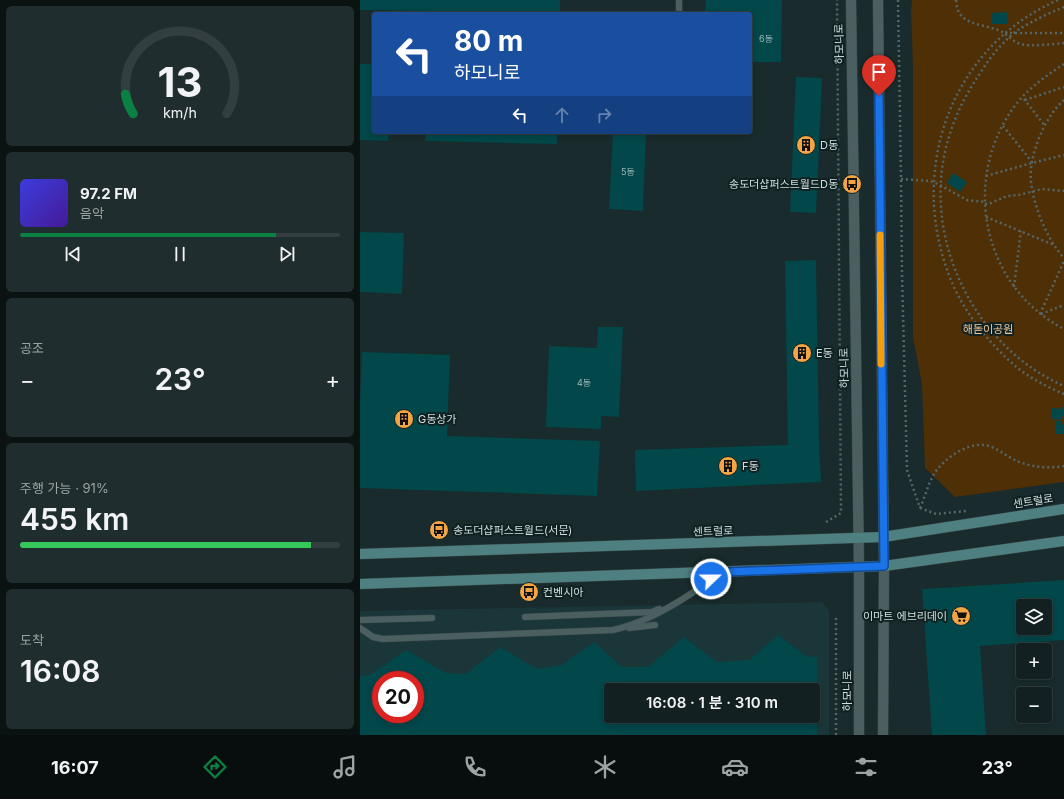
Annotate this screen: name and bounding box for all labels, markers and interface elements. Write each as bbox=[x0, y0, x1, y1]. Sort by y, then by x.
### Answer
text: 80 m bbox=[454, 24, 523, 58]
street label: 하모니로 bbox=[832, 24, 846, 64]
icon: left bbox=[388, 28, 440, 80]
house number: 6동 bbox=[759, 33, 773, 44]
pin bbox=[862, 55, 896, 96]
text: 13 bbox=[158, 57, 202, 107]
icon: arrive bbox=[868, 61, 890, 83]
text: 하모니로 bbox=[454, 62, 520, 83]
text: km/h bbox=[163, 103, 197, 120]
icon: left bbox=[509, 104, 531, 126]
icon: ahead bbox=[551, 104, 573, 126]
icon: right bbox=[593, 104, 615, 126]
building icon: D동 bbox=[795, 134, 817, 156]
place label: D동 bbox=[820, 138, 838, 152]
house number: 5동 bbox=[621, 166, 635, 177]
bus stop icon: 송도더샵퍼스트월드D동 bbox=[841, 173, 863, 195]
place label: 송도더샵퍼스트월드D동 bbox=[729, 177, 838, 191]
text: 97.2 FM bbox=[80, 184, 137, 203]
text: 음악 bbox=[80, 205, 104, 221]
icon: previous bbox=[62, 243, 84, 265]
icon: pause bbox=[169, 243, 191, 265]
icon: next bbox=[276, 243, 298, 265]
park label: 해돋이공원 bbox=[963, 322, 1013, 336]
text: 공조 bbox=[20, 340, 44, 356]
building icon: E동 bbox=[791, 342, 813, 364]
place label: E동 bbox=[816, 346, 833, 360]
street label: 하모니로 bbox=[837, 348, 851, 388]
text: 23° bbox=[154, 361, 206, 397]
text: − bbox=[20, 367, 35, 393]
text: + bbox=[325, 367, 340, 393]
house number: 4동 bbox=[577, 377, 591, 388]
building icon: G동상가 bbox=[393, 408, 415, 430]
place label: G동상가 bbox=[418, 412, 457, 426]
building icon: F동 bbox=[717, 455, 739, 477]
place label: F동 bbox=[742, 459, 759, 473]
text: 주행 가능 · 91% bbox=[20, 480, 109, 496]
street label: 센트럴로 bbox=[1012, 491, 1054, 511]
text: 455 km bbox=[20, 501, 129, 537]
bus stop icon: 송도더샵퍼스트월드(서문) bbox=[428, 519, 450, 541]
place label: 송도더샵퍼스트월드(서문) bbox=[453, 523, 572, 537]
street label: 센트럴로 bbox=[693, 523, 733, 539]
position arrow bbox=[690, 558, 732, 600]
bus stop icon: 컨벤시아 bbox=[518, 581, 540, 603]
place label: 컨벤시아 bbox=[543, 585, 583, 599]
map controls bbox=[1016, 599, 1052, 723]
button: layers bbox=[1016, 599, 1052, 635]
supermarket icon: 이마트 에브리데이 bbox=[950, 605, 972, 627]
place label: 이마트 에브리데이 bbox=[863, 609, 947, 623]
text: 도착 bbox=[20, 632, 44, 648]
button: + bbox=[1016, 643, 1052, 679]
text: 16:08 bbox=[20, 653, 100, 689]
speed limit sign: 20 bbox=[372, 671, 424, 723]
street label: 하모니로 bbox=[840, 671, 854, 711]
button: − bbox=[1016, 687, 1052, 723]
text: 16:08 · 1 분 · 310 m bbox=[646, 693, 778, 712]
icon: directions bbox=[201, 753, 229, 781]
icon: music bbox=[331, 753, 359, 781]
icon: phone bbox=[461, 753, 489, 781]
icon: climate bbox=[591, 753, 619, 781]
icon: car bbox=[721, 753, 749, 781]
icon: filters bbox=[852, 753, 880, 781]
text: 16:07 bbox=[51, 757, 99, 778]
text: 23° bbox=[982, 757, 1013, 778]

